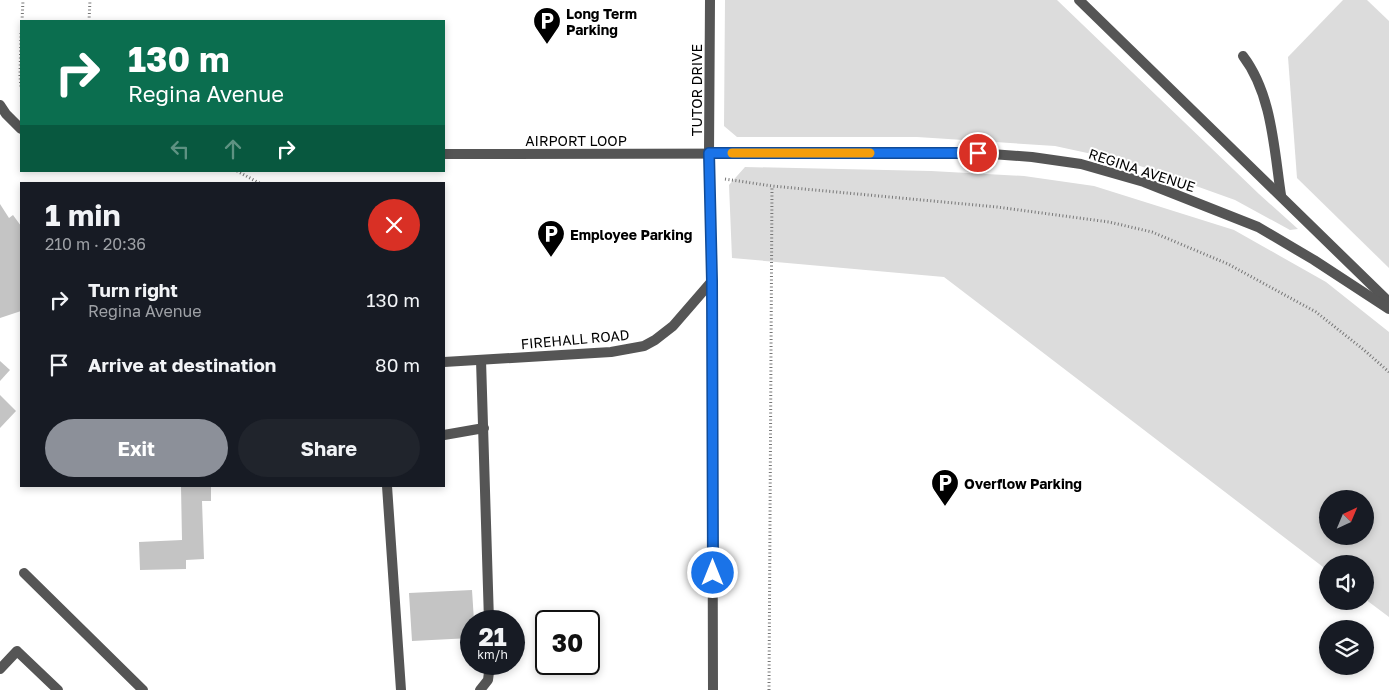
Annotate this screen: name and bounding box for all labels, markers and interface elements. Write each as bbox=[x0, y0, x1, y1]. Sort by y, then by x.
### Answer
place label: Long Term Parking bbox=[566, 5, 637, 38]
parking icon: Long Term Parking bbox=[532, 6, 562, 45]
text: 130 m bbox=[128, 38, 230, 80]
icon: right bbox=[45, 40, 110, 105]
street label: TUTOR DRIVE bbox=[688, 44, 705, 136]
text: Regina Avenue bbox=[128, 80, 284, 107]
street label: AIRPORT LOOP bbox=[525, 132, 627, 149]
pin bbox=[957, 132, 999, 174]
icon: left bbox=[166, 135, 194, 163]
icon: ahead bbox=[219, 135, 247, 163]
icon: right bbox=[272, 135, 300, 163]
icon: arrive bbox=[964, 139, 992, 167]
street label: REGINA AVENUE bbox=[1086, 145, 1198, 195]
text: 1 min bbox=[45, 197, 121, 233]
button: close bbox=[368, 199, 420, 251]
parking icon: Employee Parking bbox=[536, 219, 566, 258]
place label: Employee Parking bbox=[570, 226, 692, 243]
text: 210 m · 20:36 bbox=[45, 234, 146, 254]
text: Turn right bbox=[88, 278, 178, 301]
icon: right bbox=[45, 286, 73, 314]
text: 130 m bbox=[366, 288, 420, 311]
text: Regina Avenue bbox=[88, 301, 202, 321]
street label: FIREHALL ROAD bbox=[520, 326, 630, 352]
icon: arrive bbox=[45, 351, 73, 379]
text: Arrive at destination bbox=[88, 353, 276, 376]
text: 80 m bbox=[375, 353, 420, 376]
button: Exit bbox=[45, 419, 228, 477]
button: Share bbox=[238, 419, 420, 477]
parking icon: Overflow Parking bbox=[930, 468, 960, 507]
place label: Overflow Parking bbox=[964, 475, 1082, 492]
north arrow bbox=[1319, 490, 1374, 545]
map controls bbox=[1319, 490, 1374, 675]
position arrow bbox=[686, 546, 738, 598]
button: sound bbox=[1319, 555, 1374, 610]
speed limit sign: 30 bbox=[535, 610, 600, 675]
button: layers bbox=[1319, 620, 1374, 675]
text: 21 bbox=[478, 621, 507, 652]
text: km/h bbox=[477, 647, 508, 662]

